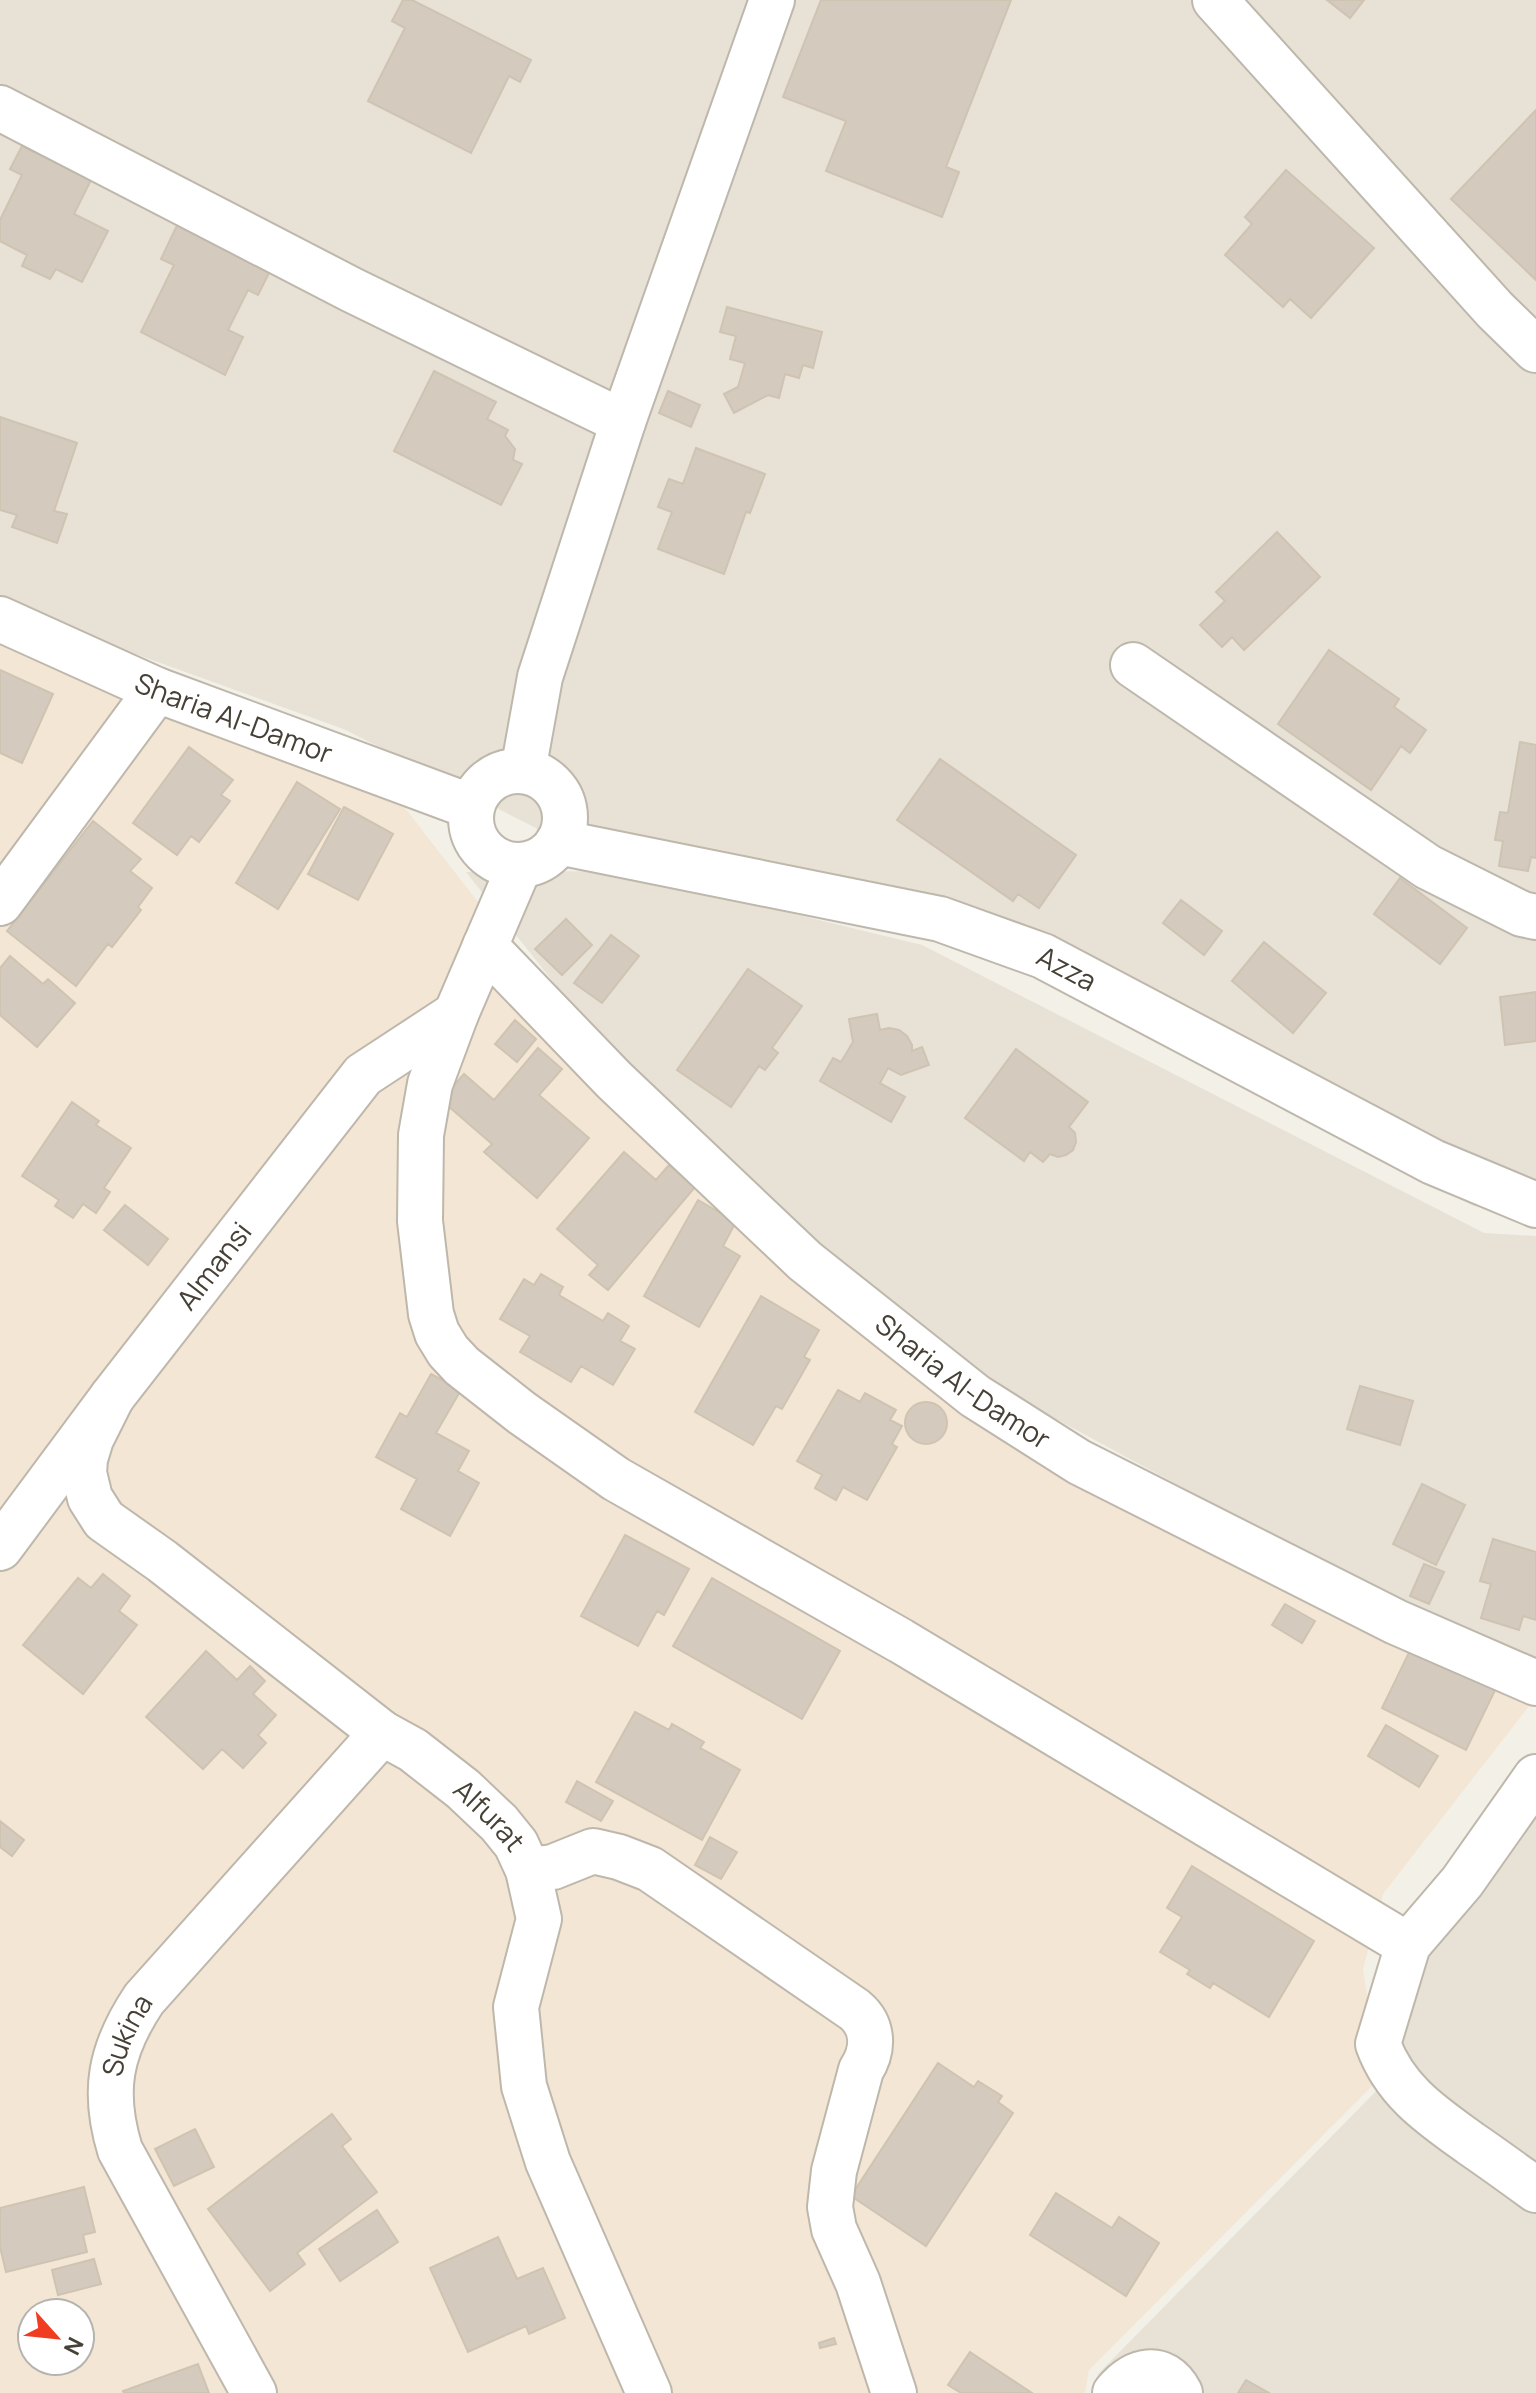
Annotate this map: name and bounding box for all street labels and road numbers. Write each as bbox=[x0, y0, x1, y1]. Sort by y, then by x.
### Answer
street label: Sharia Al-Damor bbox=[129, 663, 338, 772]
street label: Azza bbox=[1031, 936, 1104, 999]
street label: Almansi bbox=[167, 1214, 259, 1317]
street label: Sharia Al-Damor bbox=[868, 1304, 1058, 1457]
street label: Alfurat bbox=[446, 1770, 534, 1859]
street label: Sukina bbox=[92, 1986, 160, 2079]

